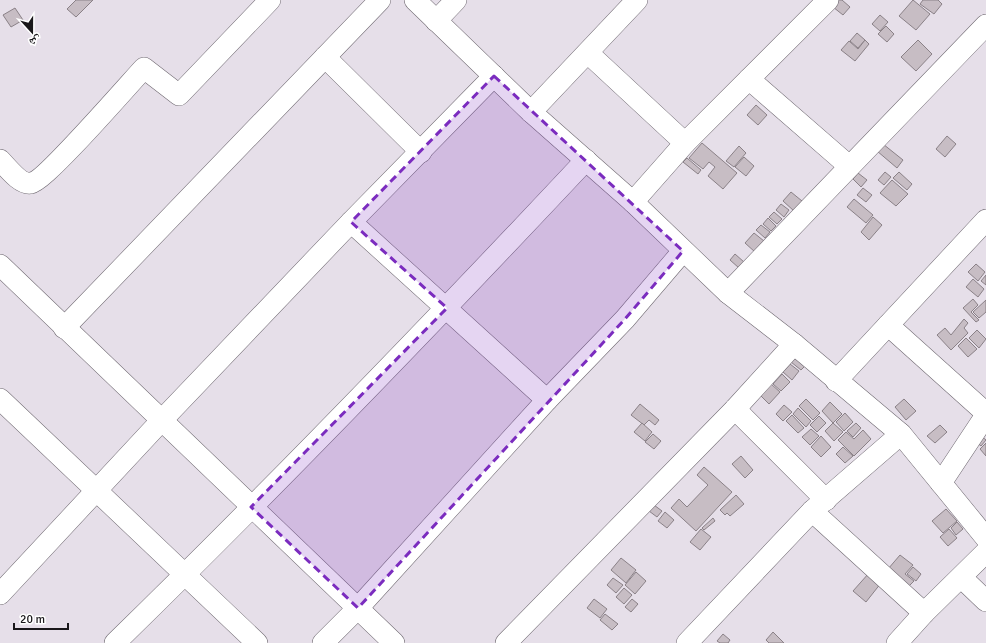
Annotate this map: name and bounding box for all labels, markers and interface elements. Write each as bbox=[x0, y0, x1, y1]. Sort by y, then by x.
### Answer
north arrow bbox=[12, 12, 52, 52]
text: ش bbox=[27, 32, 43, 49]
scale bar bbox=[14, 605, 68, 631]
text: 20 m bbox=[20, 612, 45, 627]

